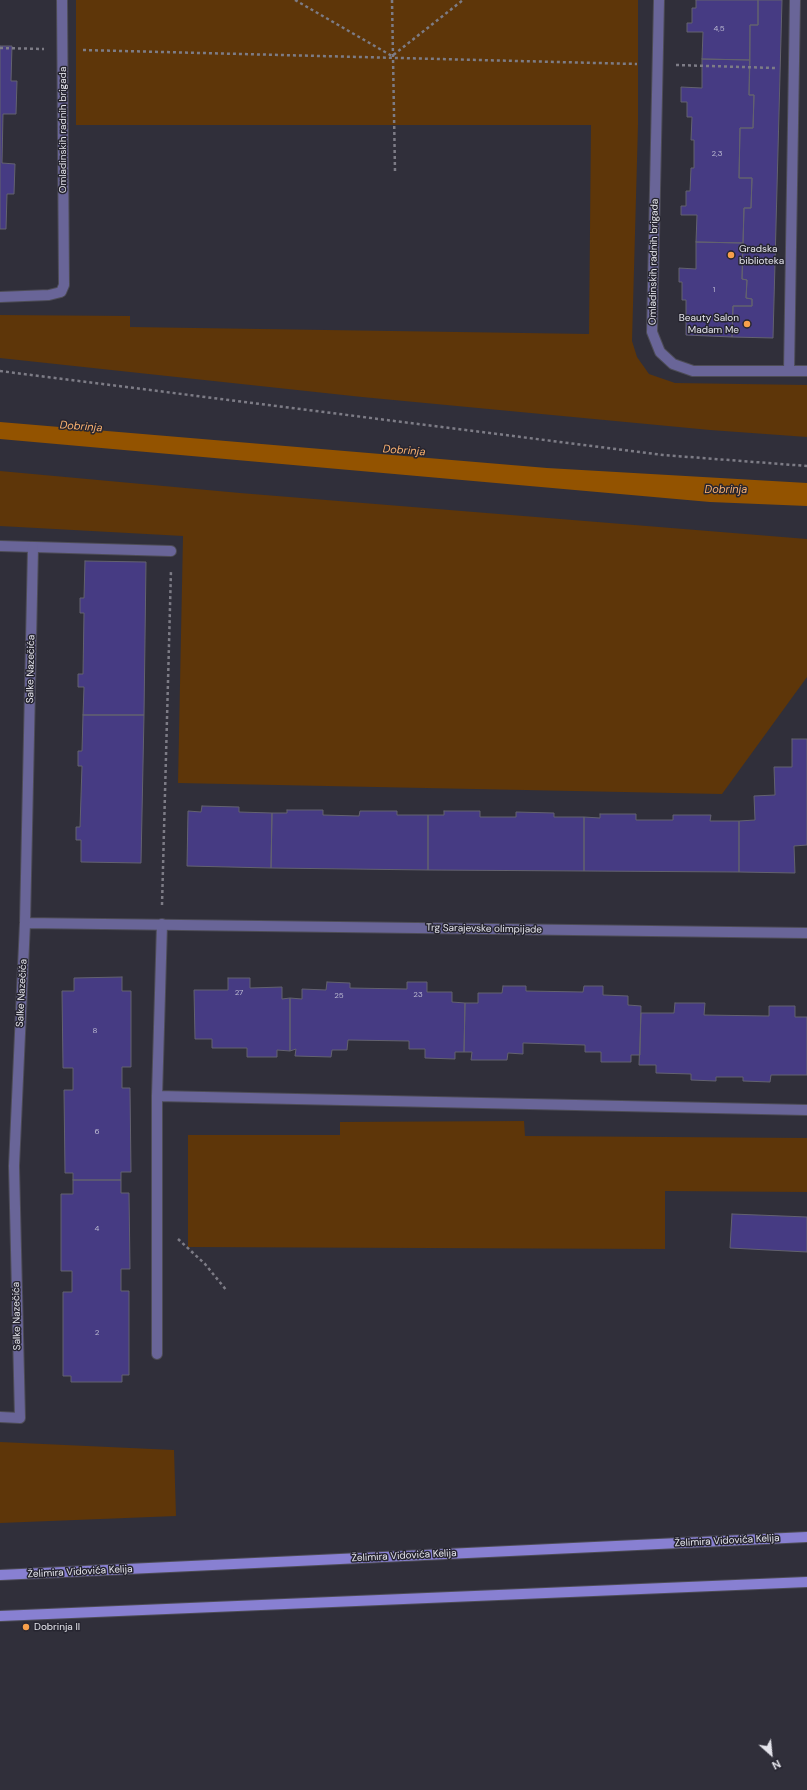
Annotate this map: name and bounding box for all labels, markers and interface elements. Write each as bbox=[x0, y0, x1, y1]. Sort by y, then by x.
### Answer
house number: 4,5 bbox=[713, 24, 725, 34]
street label: Omladinskih radnih brigada bbox=[57, 67, 69, 193]
house number: 2,3 bbox=[712, 149, 722, 159]
street label: Omladinskih radnih brigada bbox=[647, 199, 661, 325]
place label: Gradska biblioteka bbox=[739, 243, 784, 266]
marker: Gradska biblioteka bbox=[726, 250, 736, 260]
house number: 1 bbox=[713, 285, 715, 295]
place label: Beauty Salon Madam Me bbox=[679, 312, 739, 336]
marker: Beauty Salon Madam Me bbox=[742, 319, 752, 329]
water label: Dobrinja bbox=[59, 419, 103, 435]
water label: Dobrinja bbox=[382, 443, 426, 459]
water label: Dobrinja bbox=[705, 483, 747, 497]
street label: Salke Nazečića bbox=[24, 635, 38, 703]
street label: Trg Sarajevske olimpijade bbox=[426, 922, 542, 936]
street label: Salke Nazečića bbox=[14, 959, 30, 1027]
house number: 27 bbox=[235, 988, 243, 998]
house number: 23 bbox=[413, 990, 423, 1000]
house number: 25 bbox=[334, 991, 344, 1001]
house number: 8 bbox=[93, 1026, 97, 1036]
house number: 6 bbox=[94, 1127, 100, 1137]
house number: 4 bbox=[95, 1224, 99, 1234]
street label: Salke Nazečića bbox=[10, 1282, 24, 1350]
house number: 2 bbox=[95, 1328, 99, 1338]
street label: Želimira Vidovića Kelija bbox=[674, 1532, 780, 1550]
street label: Želimira Vidovića Kelija bbox=[351, 1547, 457, 1565]
street label: Želimira Vidovića Kelija bbox=[27, 1563, 133, 1581]
place label: Dobrinja II bbox=[34, 1621, 80, 1633]
marker: Dobrinja II bbox=[21, 1622, 31, 1632]
north arrow bbox=[751, 1734, 791, 1774]
text: N bbox=[770, 1757, 783, 1773]

